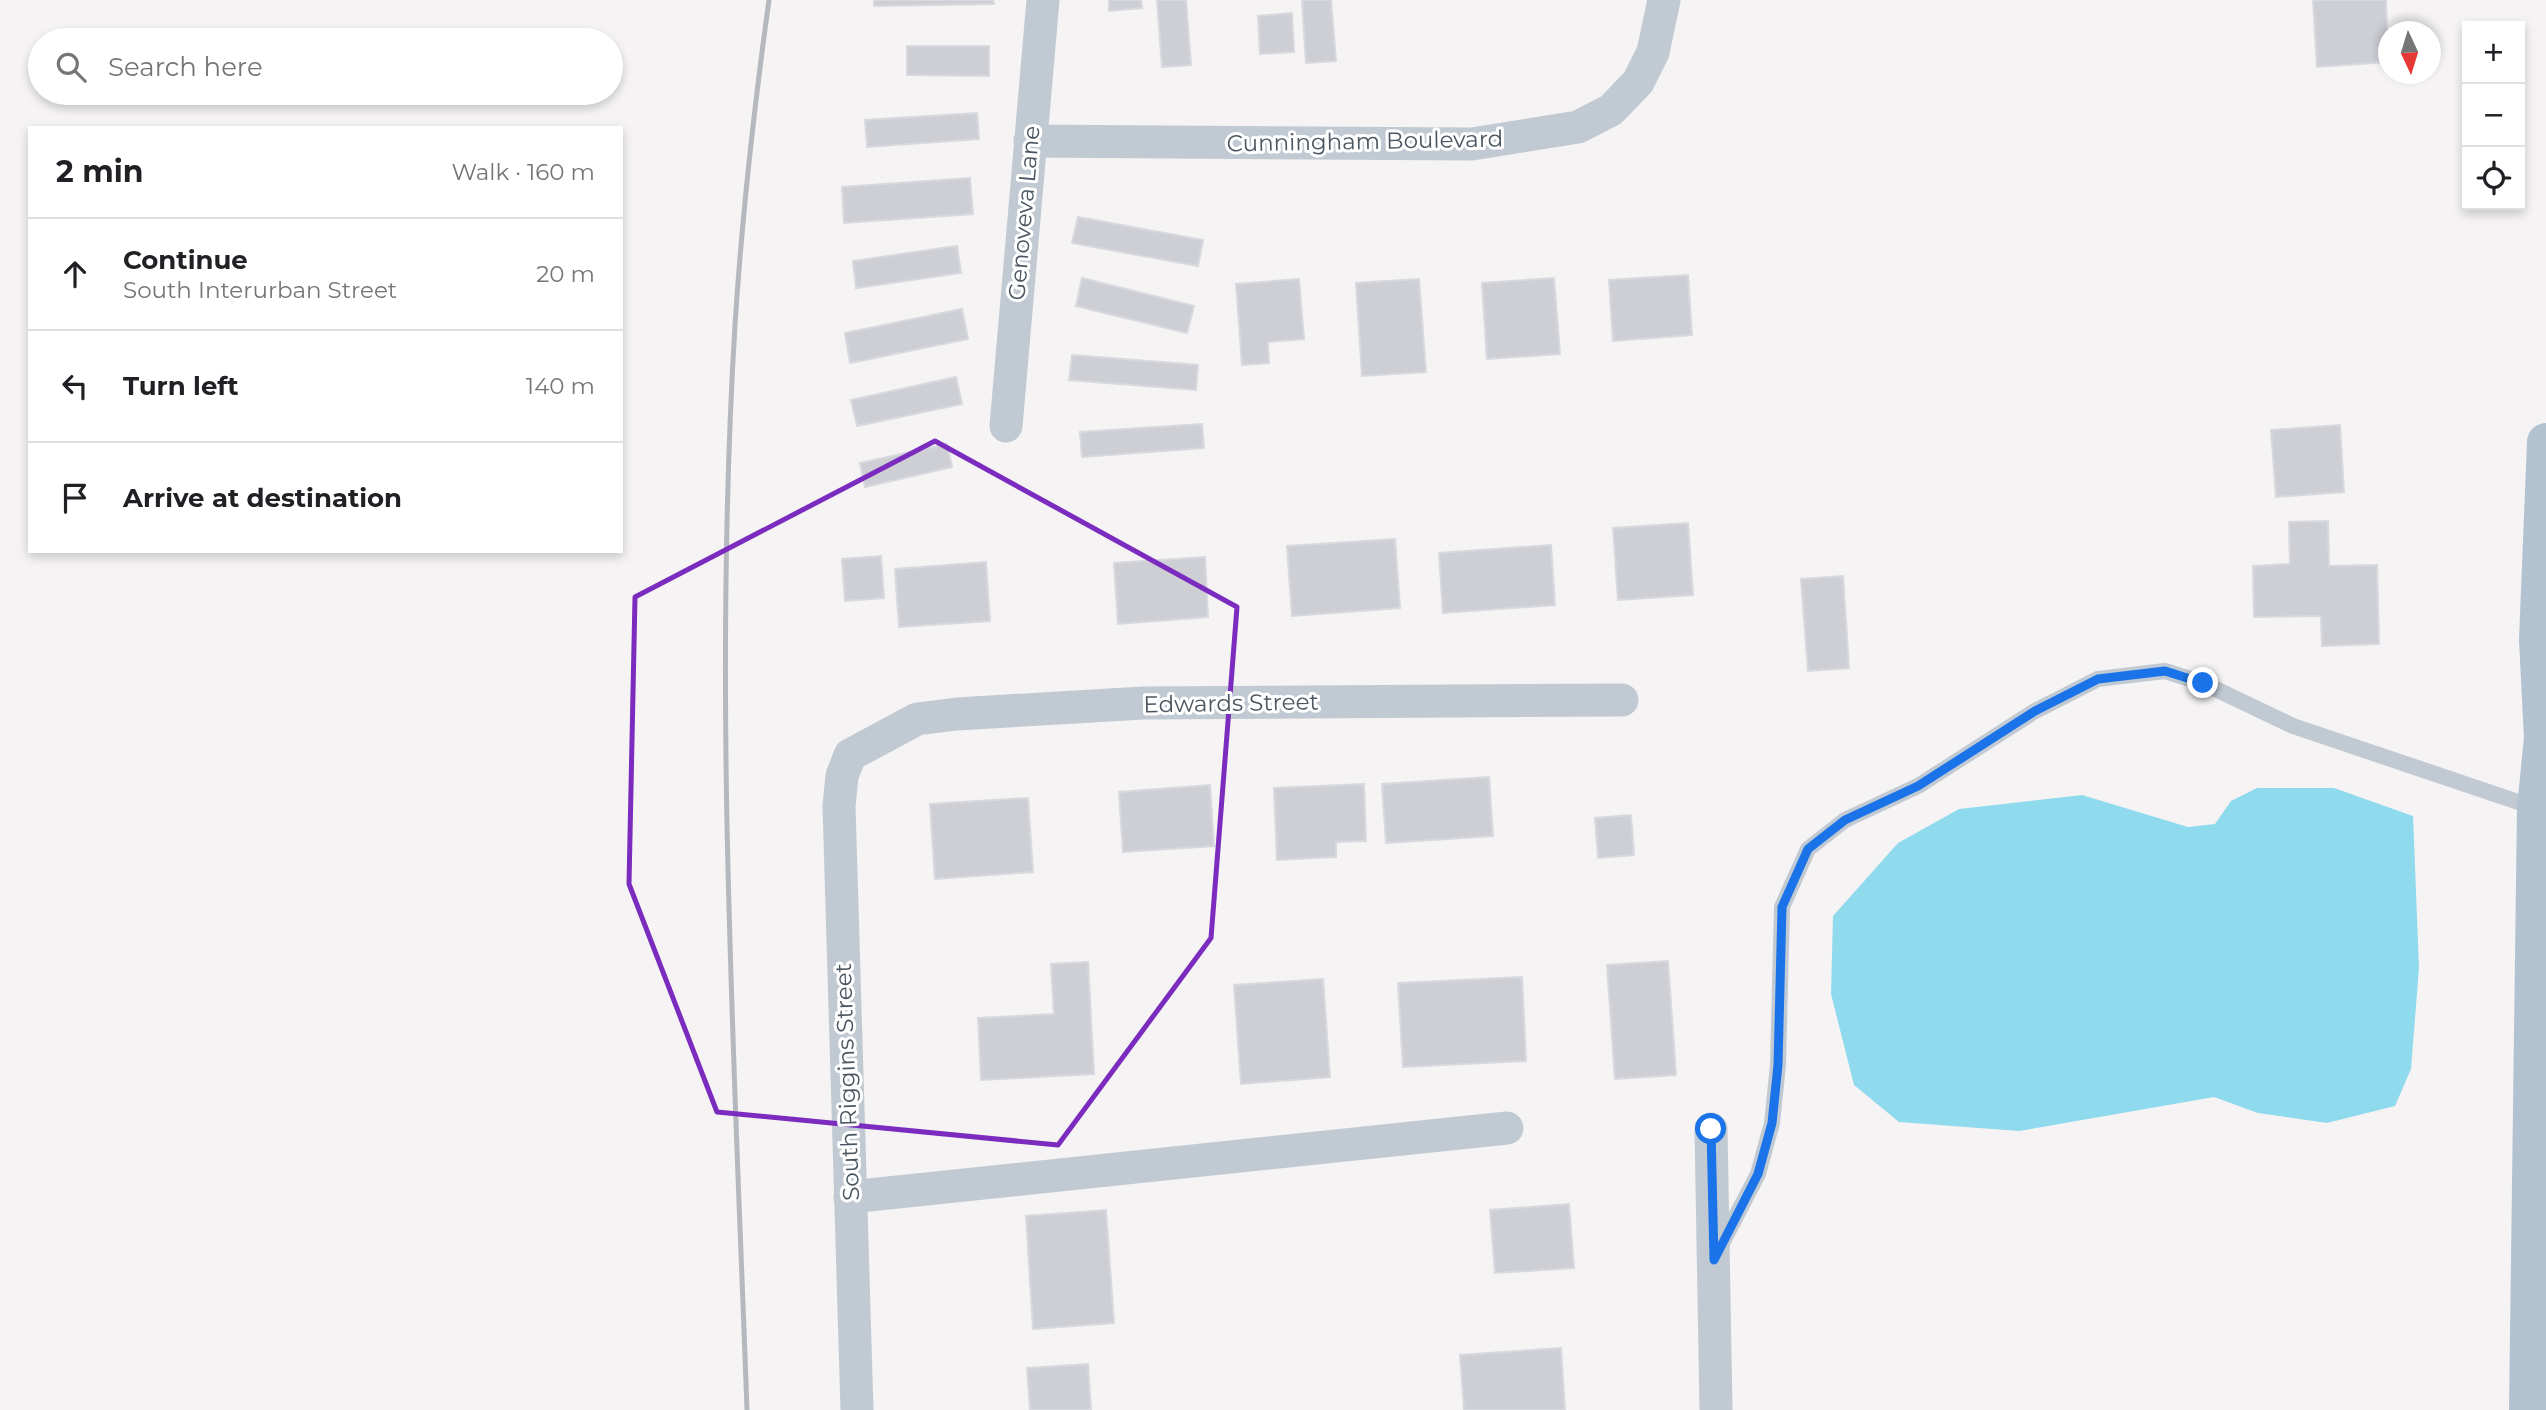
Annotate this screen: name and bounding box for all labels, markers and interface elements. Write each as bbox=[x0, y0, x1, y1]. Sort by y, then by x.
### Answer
north arrow bbox=[2378, 21, 2441, 84]
map controls bbox=[2462, 21, 2525, 210]
button: + bbox=[2462, 21, 2525, 84]
search box bbox=[28, 28, 623, 105]
icon: search bbox=[52, 48, 90, 86]
text: Search here bbox=[108, 51, 263, 83]
button: − bbox=[2462, 84, 2525, 147]
street label: Genoveva Lane bbox=[1002, 124, 1046, 302]
street label: Cunningham Boulevard bbox=[1226, 125, 1504, 157]
button: locate bbox=[2462, 147, 2525, 210]
text: 2 min bbox=[56, 153, 143, 190]
text: Walk · 160 m bbox=[451, 158, 595, 186]
text: Continue bbox=[123, 244, 248, 276]
icon: ahead bbox=[56, 255, 94, 293]
text: 20 m bbox=[536, 260, 595, 288]
text: South Interurban Street bbox=[123, 276, 397, 304]
icon: left bbox=[56, 367, 94, 405]
text: Turn left bbox=[123, 370, 239, 402]
text: 140 m bbox=[526, 372, 595, 400]
icon: arrive bbox=[56, 479, 94, 517]
text: Arrive at destination bbox=[123, 482, 402, 514]
route end bbox=[2187, 667, 2218, 698]
street label: Edwards Street bbox=[1143, 687, 1319, 719]
street label: South Riggins Street bbox=[829, 963, 865, 1201]
route start bbox=[1695, 1113, 1726, 1144]

